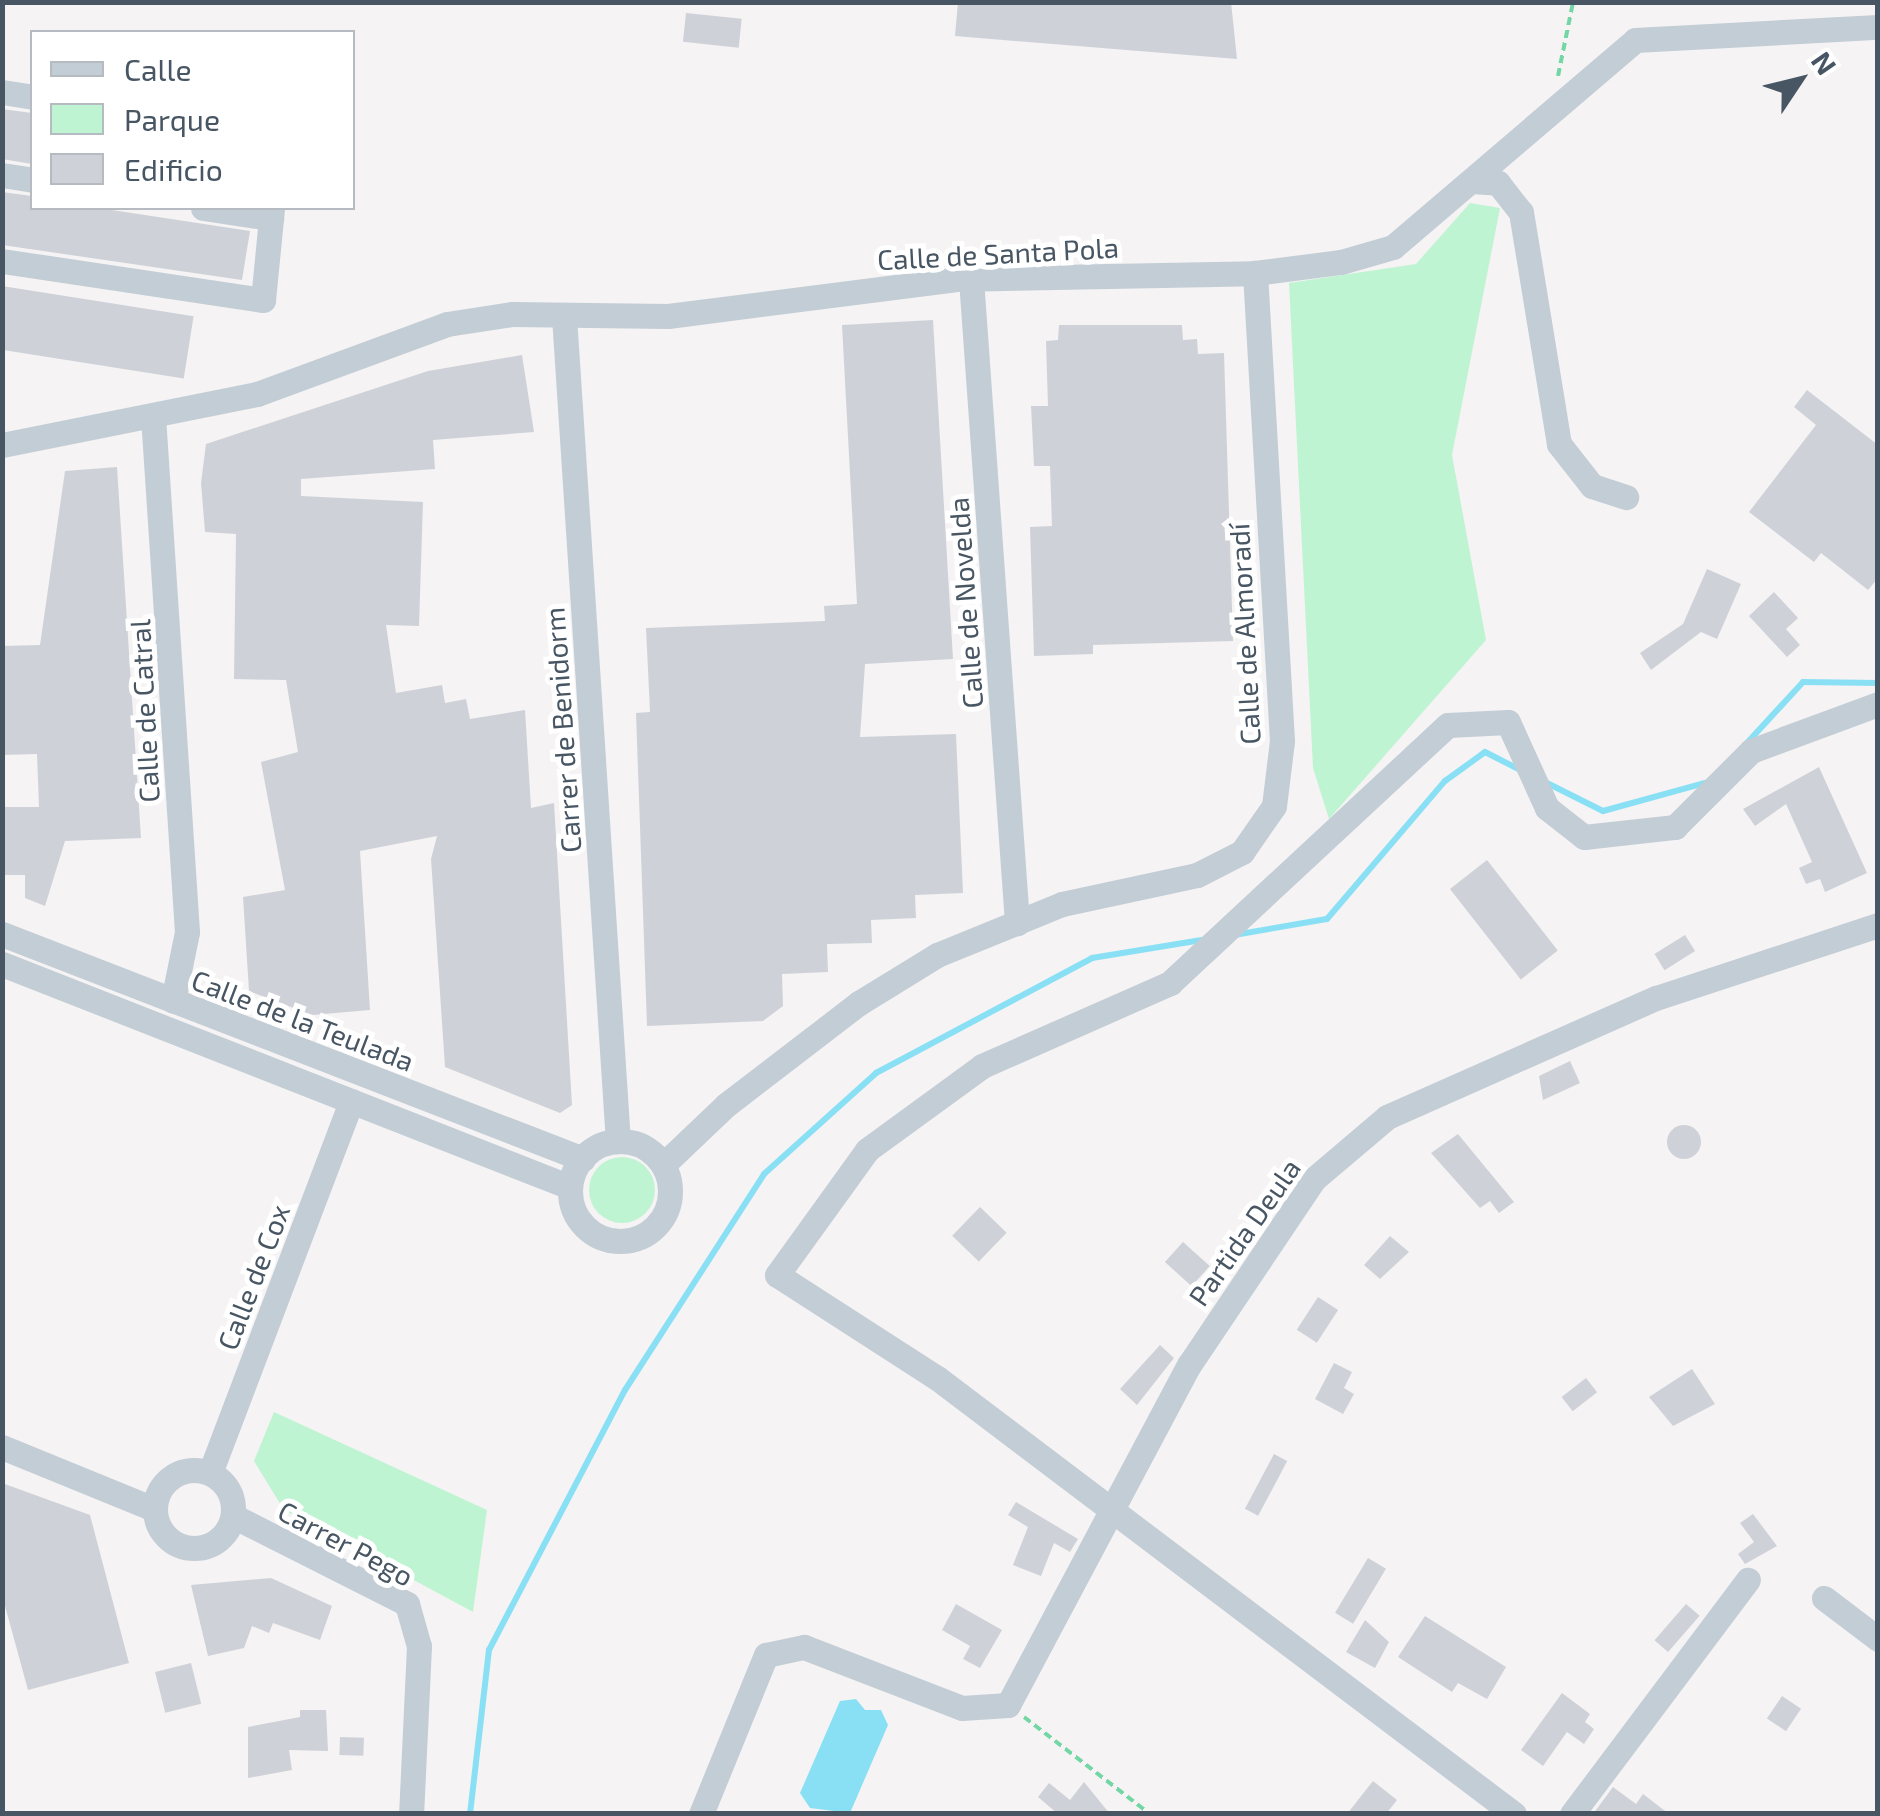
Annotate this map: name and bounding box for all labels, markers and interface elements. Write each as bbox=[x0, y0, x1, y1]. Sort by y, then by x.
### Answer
legend bbox=[30, 30, 355, 210]
north arrow bbox=[1750, 30, 1850, 130]
text: N bbox=[1805, 45, 1844, 81]
text: Calle bbox=[124, 51, 192, 87]
text: Parque bbox=[124, 101, 220, 137]
text: Edificio bbox=[124, 151, 223, 187]
street label: Calle de Santa Pola bbox=[876, 230, 1120, 276]
street label: Calle de Novelda bbox=[941, 496, 989, 710]
street label: Calle de Almoradí bbox=[1221, 522, 1267, 746]
street label: Carrer de Benidorm bbox=[537, 606, 587, 854]
street label: Calle de Catral bbox=[122, 619, 166, 803]
street label: Calle de la Teulada bbox=[187, 962, 419, 1078]
street label: Partida Deula bbox=[1181, 1152, 1307, 1312]
street label: Calle de Cox bbox=[210, 1200, 296, 1354]
street label: Carrer Pego bbox=[272, 1493, 420, 1593]

